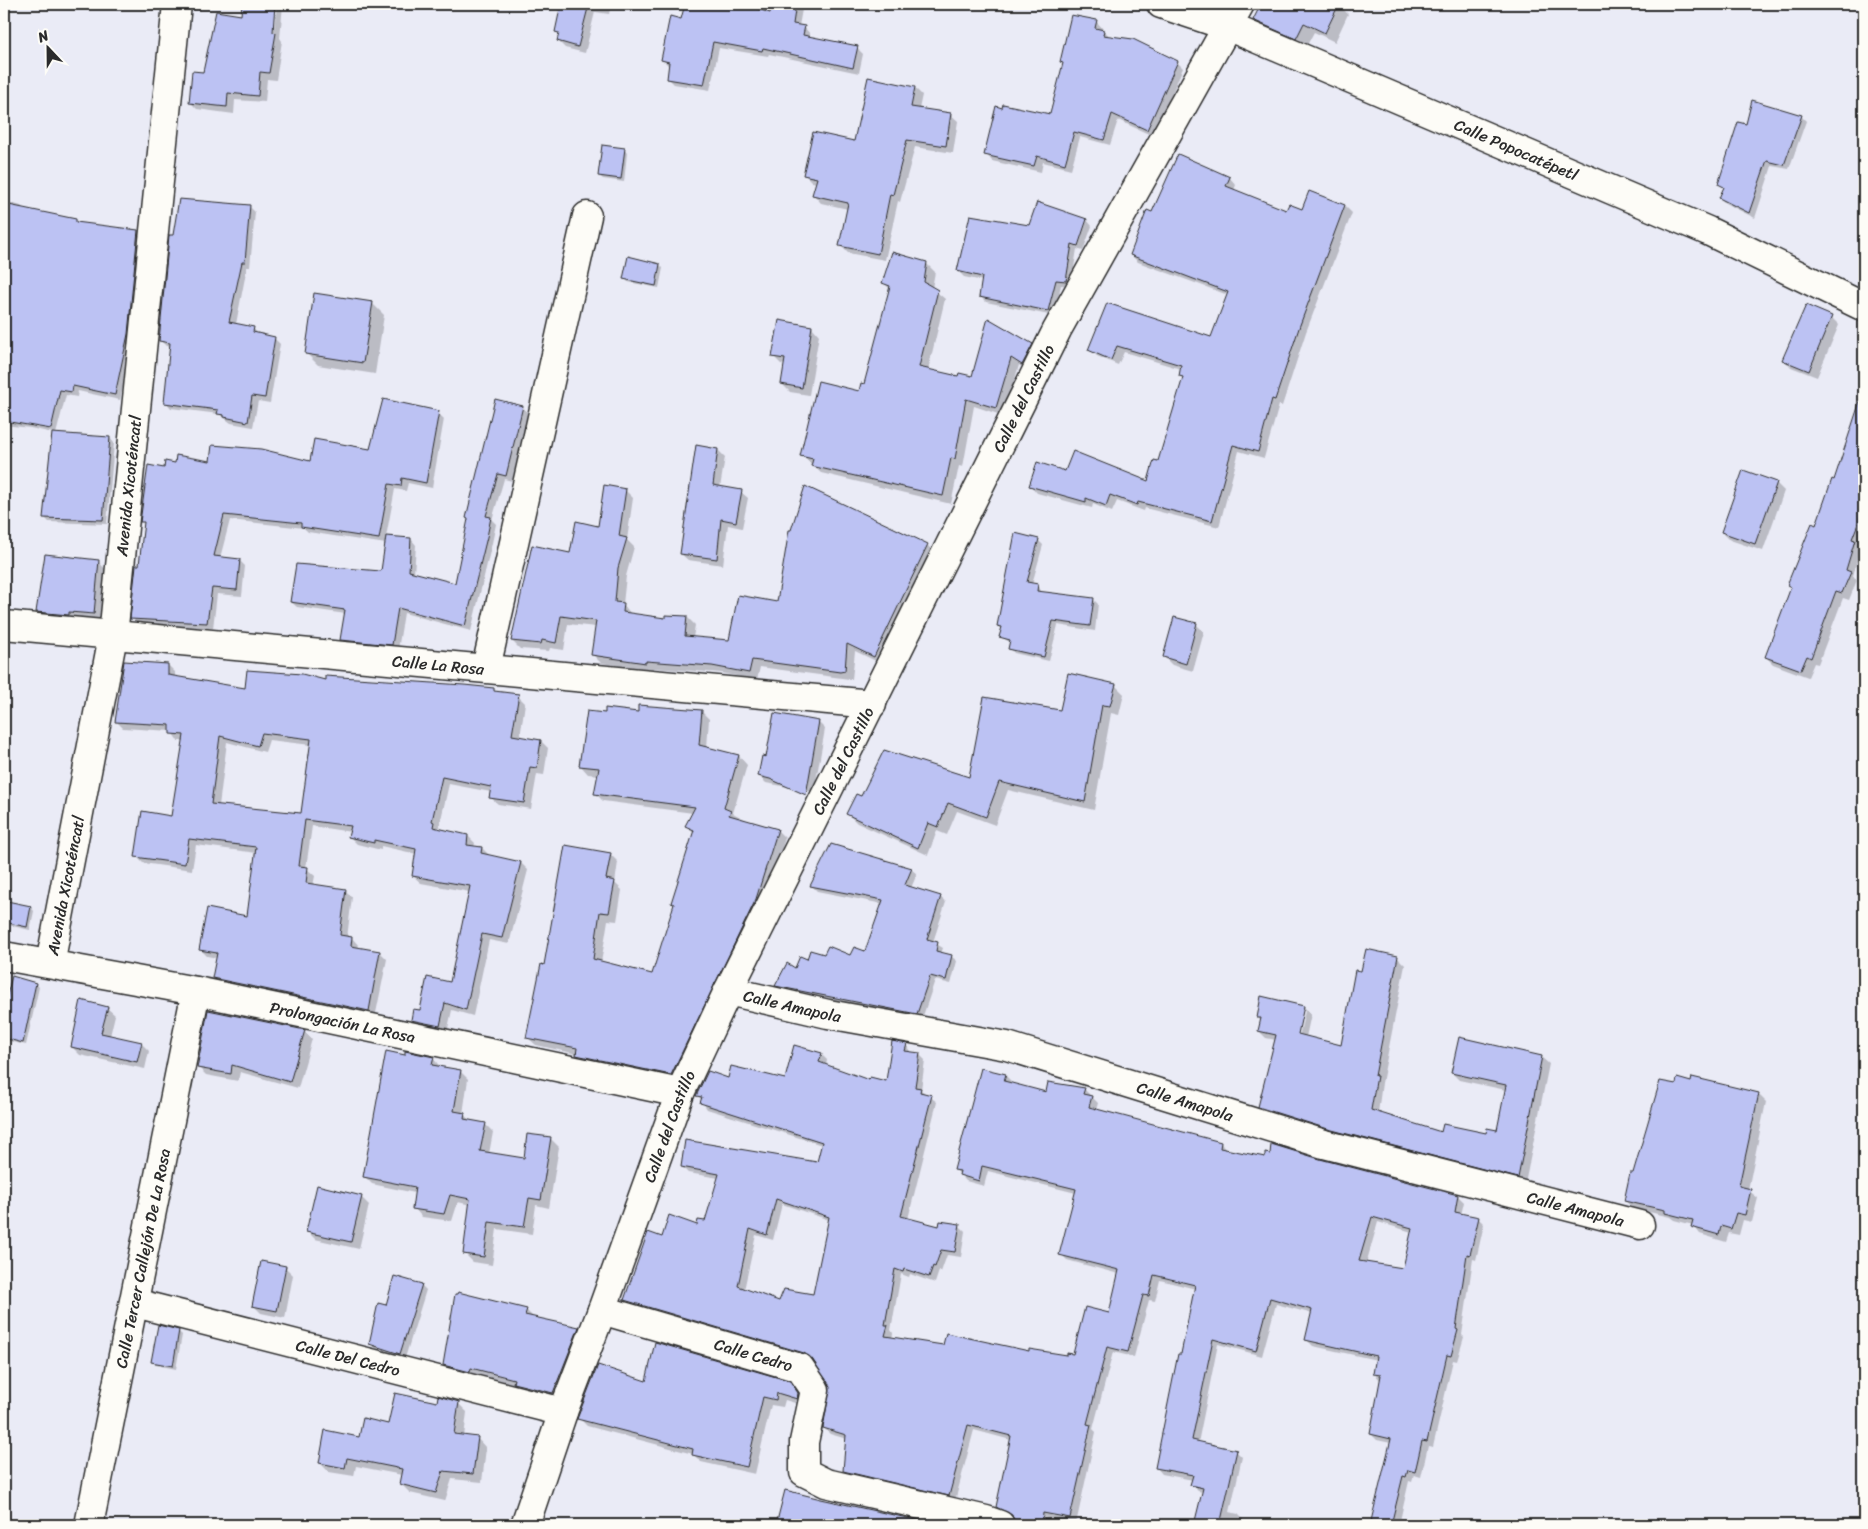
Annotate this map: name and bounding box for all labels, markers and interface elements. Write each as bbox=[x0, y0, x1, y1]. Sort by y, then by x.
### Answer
north arrow bbox=[22, 22, 72, 72]
text: N bbox=[33, 23, 53, 50]
street label: Calle Popocatépetl bbox=[1450, 110, 1583, 189]
street label: Calle del Castillo bbox=[984, 339, 1062, 457]
street label: Avenida Xicoténcatl bbox=[107, 413, 150, 559]
street label: Calle La Rosa bbox=[391, 646, 486, 683]
street label: Calle del Castillo bbox=[803, 701, 882, 820]
street label: Avenida Xicoténcatl bbox=[37, 813, 93, 959]
street label: Calle Amapola bbox=[741, 980, 844, 1031]
street label: Prolongación La Rosa bbox=[267, 992, 418, 1051]
street label: Calle del Castillo bbox=[635, 1065, 703, 1186]
street label: Calle Amapola bbox=[1133, 1073, 1238, 1130]
street label: Calle Tercer Callejón De La Rosa bbox=[106, 1146, 179, 1371]
street label: Calle Amapola bbox=[1524, 1182, 1628, 1235]
street label: Calle Cedro bbox=[711, 1329, 796, 1380]
street label: Calle Del Cedro bbox=[293, 1330, 403, 1384]

